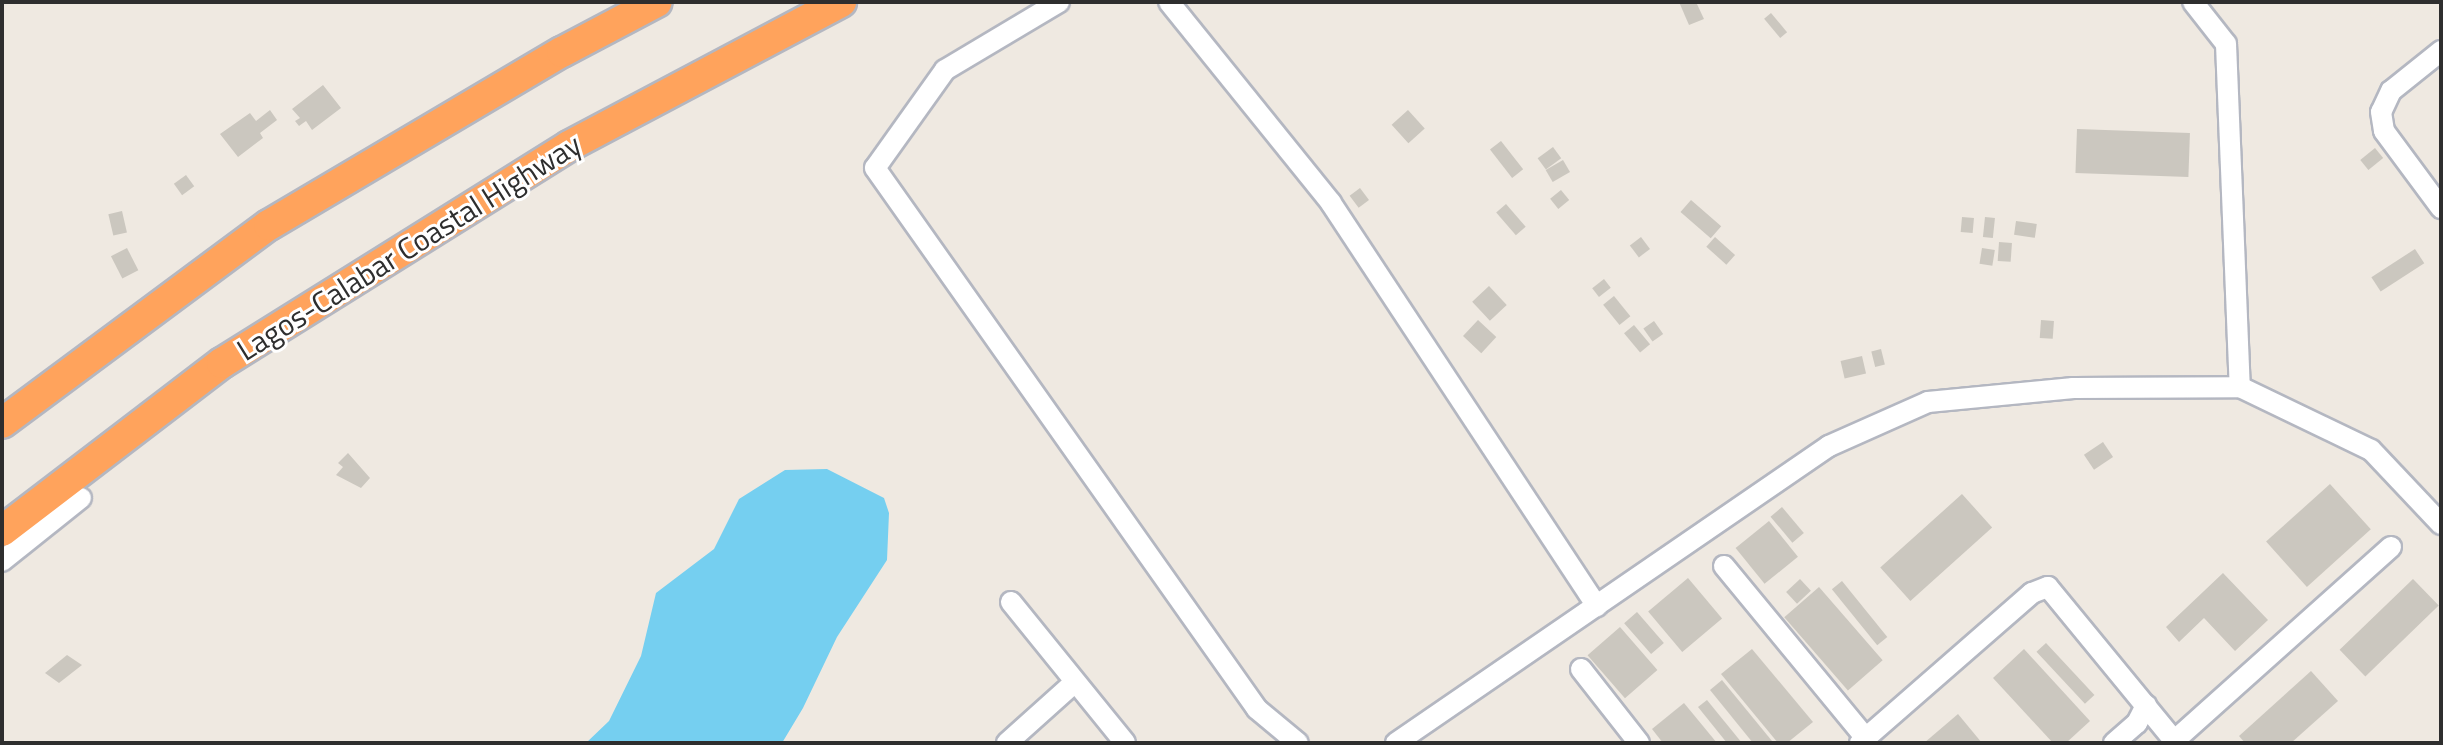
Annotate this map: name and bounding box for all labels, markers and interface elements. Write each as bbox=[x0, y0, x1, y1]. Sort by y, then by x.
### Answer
street label: Lagos-Calabar Coastal Highway bbox=[230, 126, 588, 368]

